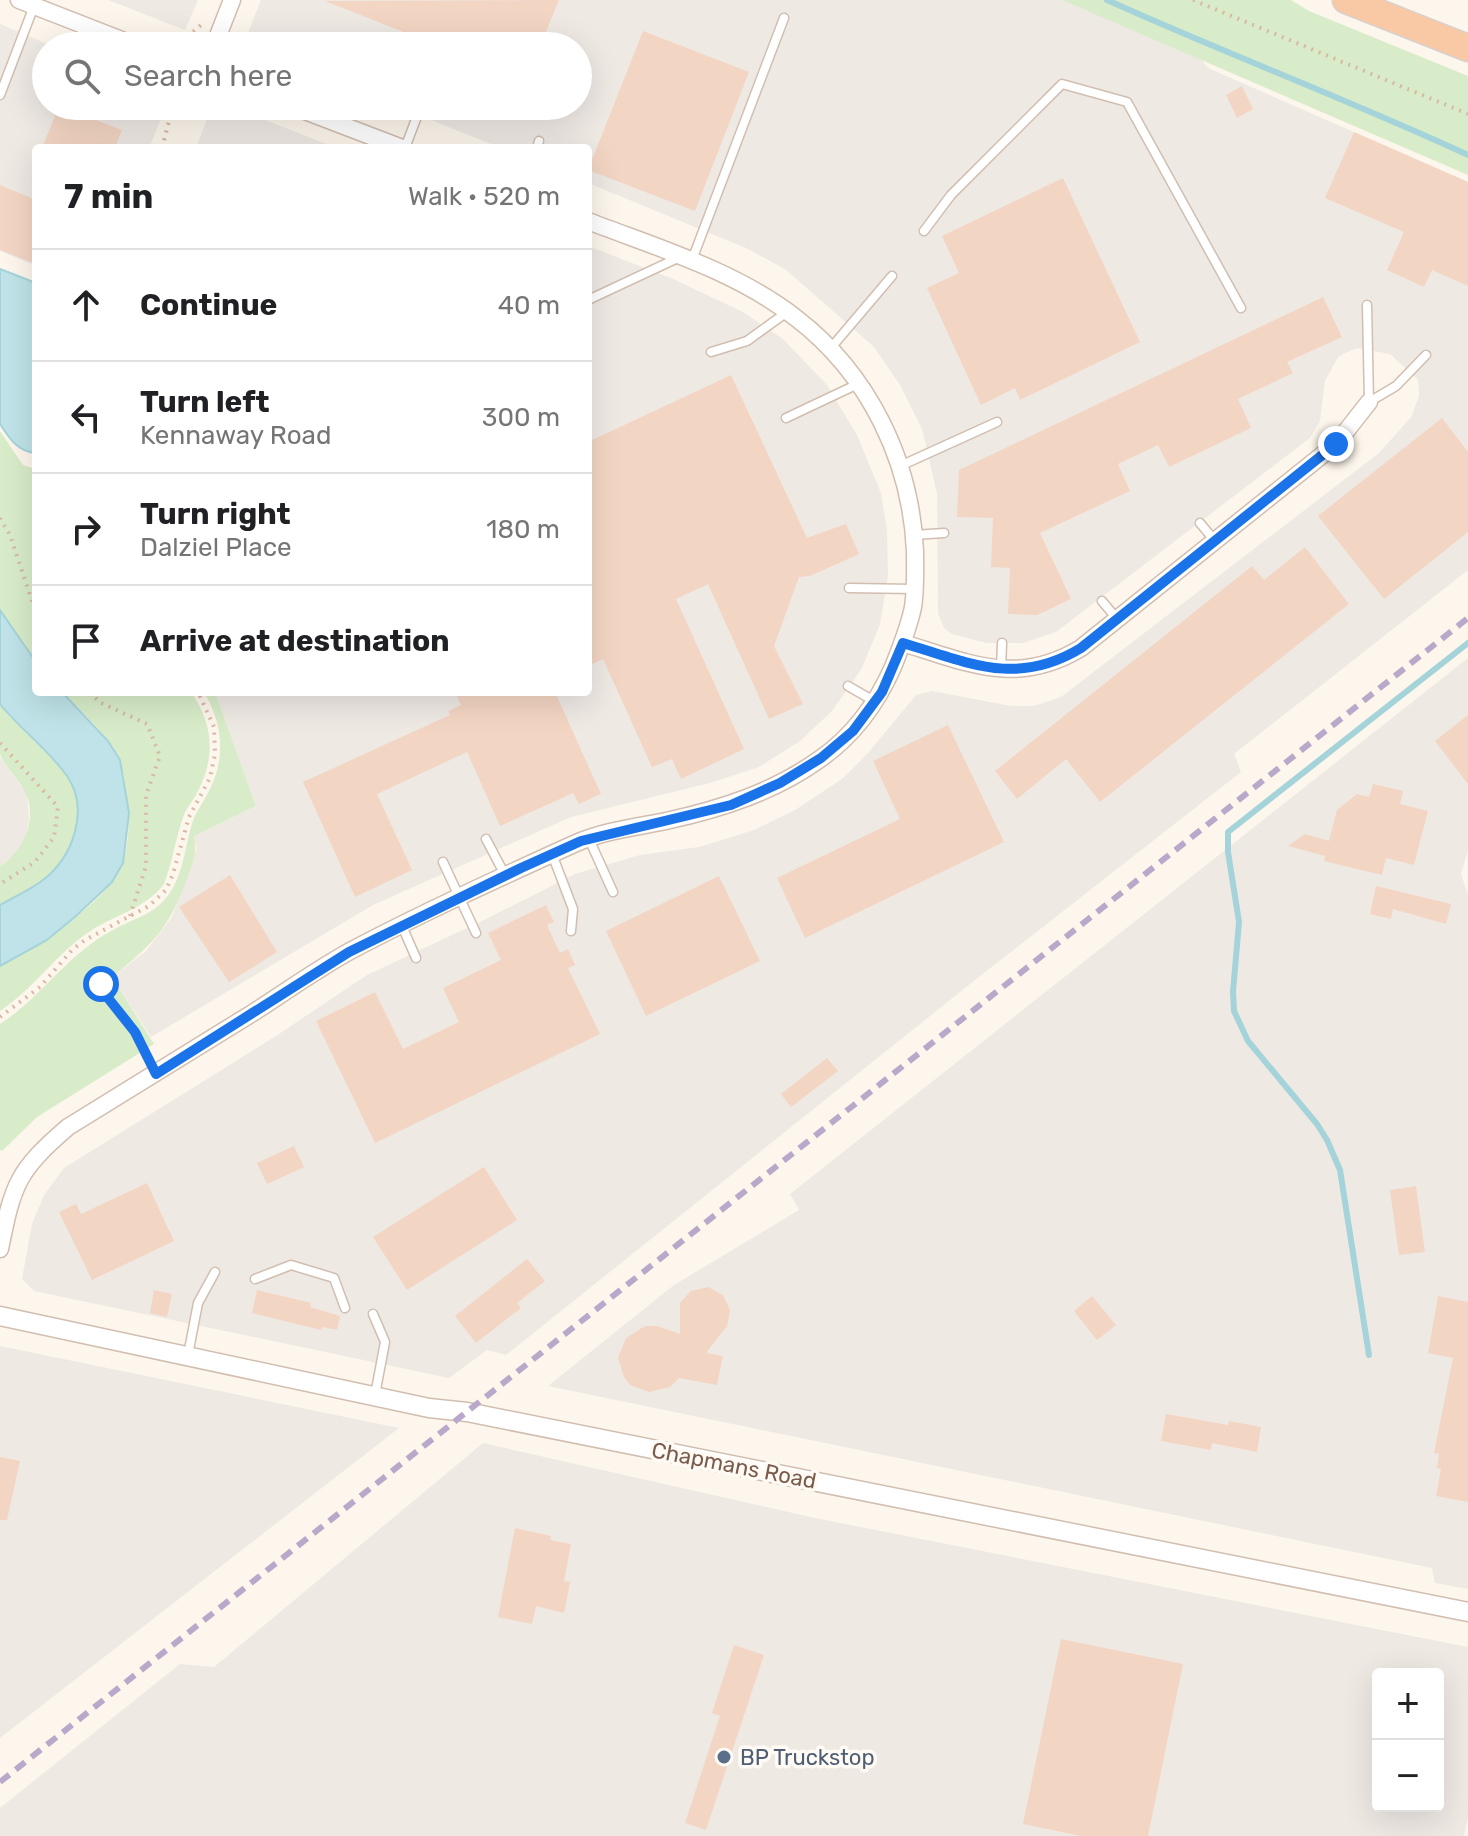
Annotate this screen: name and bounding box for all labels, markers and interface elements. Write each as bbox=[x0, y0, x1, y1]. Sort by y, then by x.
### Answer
search box bbox=[32, 32, 592, 120]
icon: search bbox=[60, 54, 104, 98]
text: Search here bbox=[124, 58, 292, 94]
text: 7 min bbox=[64, 176, 153, 217]
text: Walk · 520 m bbox=[408, 181, 560, 212]
icon: ahead bbox=[64, 283, 108, 327]
text: Continue bbox=[140, 287, 277, 323]
text: 40 m bbox=[498, 290, 560, 321]
text: Turn left bbox=[140, 384, 270, 420]
icon: left bbox=[64, 395, 108, 439]
text: 300 m bbox=[482, 402, 560, 433]
text: Kennaway Road bbox=[140, 420, 331, 451]
route end bbox=[1318, 426, 1354, 462]
text: Turn right bbox=[140, 496, 291, 532]
icon: right bbox=[64, 507, 108, 551]
text: 180 m bbox=[486, 514, 560, 545]
text: Dalziel Place bbox=[140, 532, 292, 563]
icon: arrive bbox=[64, 619, 108, 663]
text: Arrive at destination bbox=[140, 623, 450, 659]
route start bbox=[83, 966, 119, 1002]
street label: Chapmans Road bbox=[649, 1436, 818, 1495]
map controls bbox=[1372, 1668, 1444, 1812]
button: + bbox=[1372, 1668, 1444, 1740]
button: − bbox=[1372, 1740, 1444, 1812]
place label: BP Truckstop bbox=[740, 1744, 875, 1771]
marker: BP Truckstop bbox=[715, 1748, 733, 1766]

